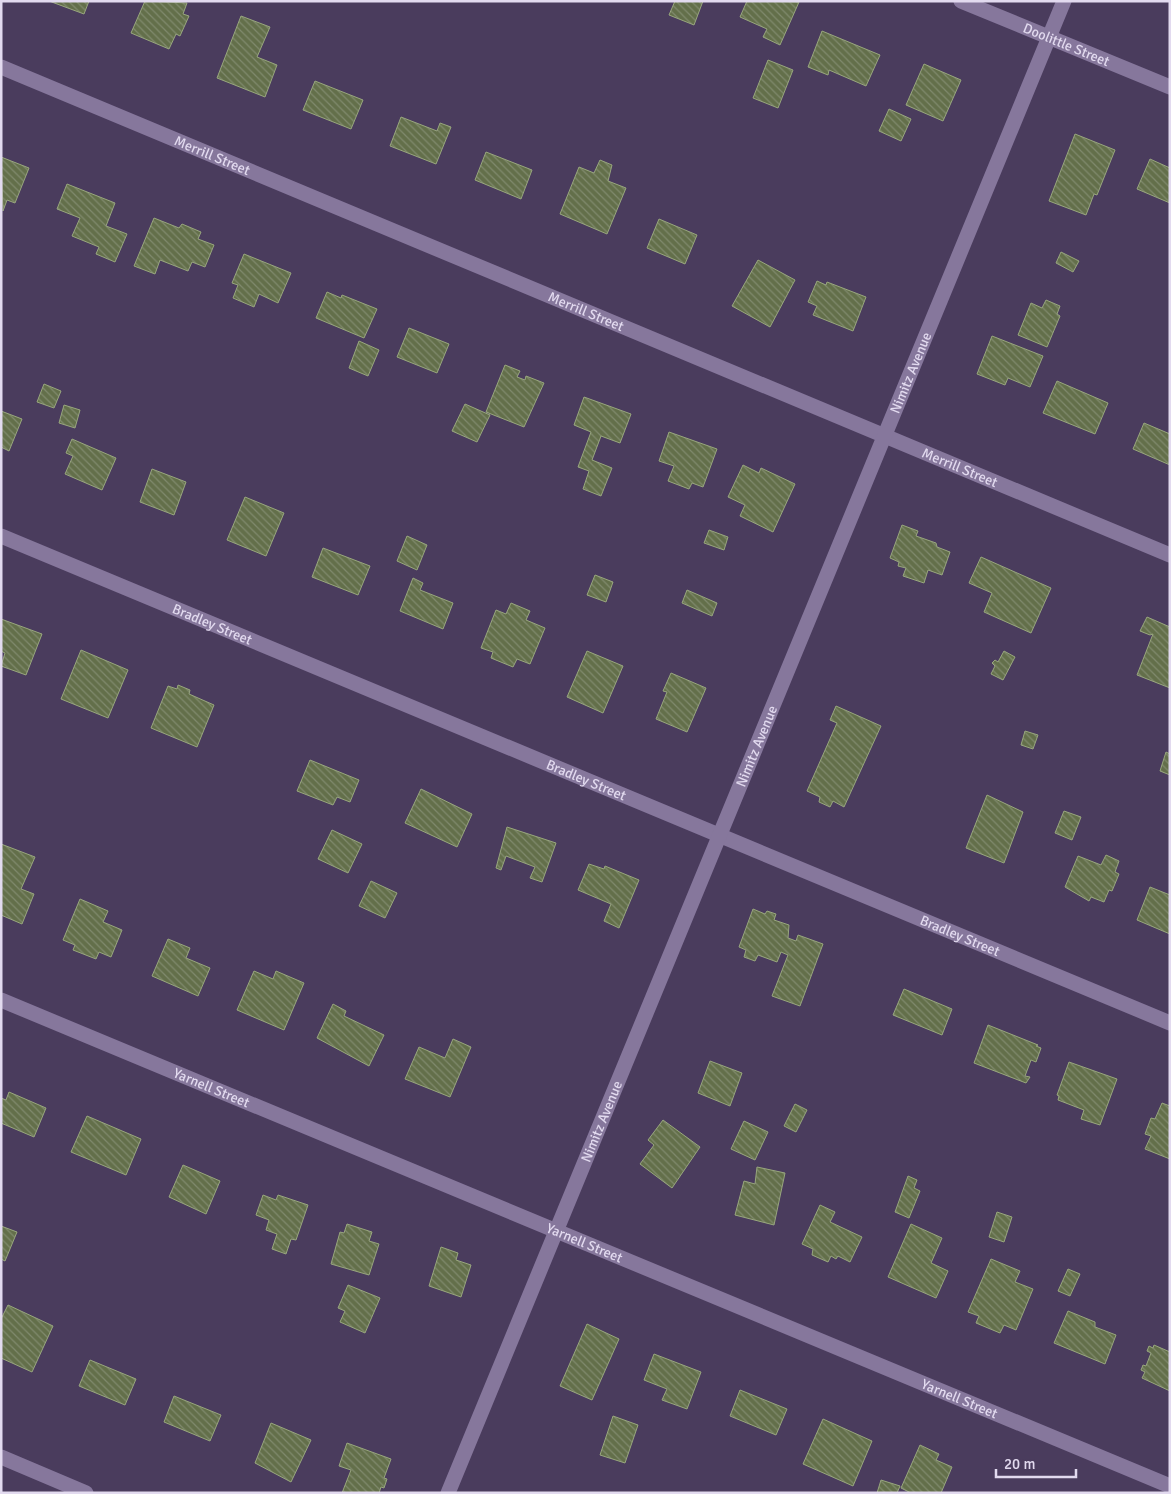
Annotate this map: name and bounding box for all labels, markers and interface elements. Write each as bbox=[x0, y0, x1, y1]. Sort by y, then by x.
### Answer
street label: Doolittle Street bbox=[1021, 19, 1112, 70]
street label: Merrill Street bbox=[172, 132, 253, 179]
street label: Merrill Street bbox=[546, 288, 627, 335]
street label: Nimitz Avenue bbox=[886, 329, 935, 416]
street label: Merrill Street bbox=[919, 444, 1000, 491]
street label: Bradley Street bbox=[170, 600, 255, 648]
street label: Nimitz Avenue bbox=[732, 703, 781, 789]
street label: Bradley Street bbox=[544, 756, 629, 804]
street label: Bradley Street bbox=[918, 911, 1003, 960]
street label: Yarnell Street bbox=[171, 1064, 252, 1111]
street label: Nimitz Avenue bbox=[577, 1078, 626, 1165]
street label: Yarnell Street bbox=[544, 1219, 625, 1266]
street label: Yarnell Street bbox=[919, 1375, 1000, 1422]
scale bar bbox=[996, 1446, 1076, 1478]
text: 20 m bbox=[1004, 1455, 1035, 1473]

